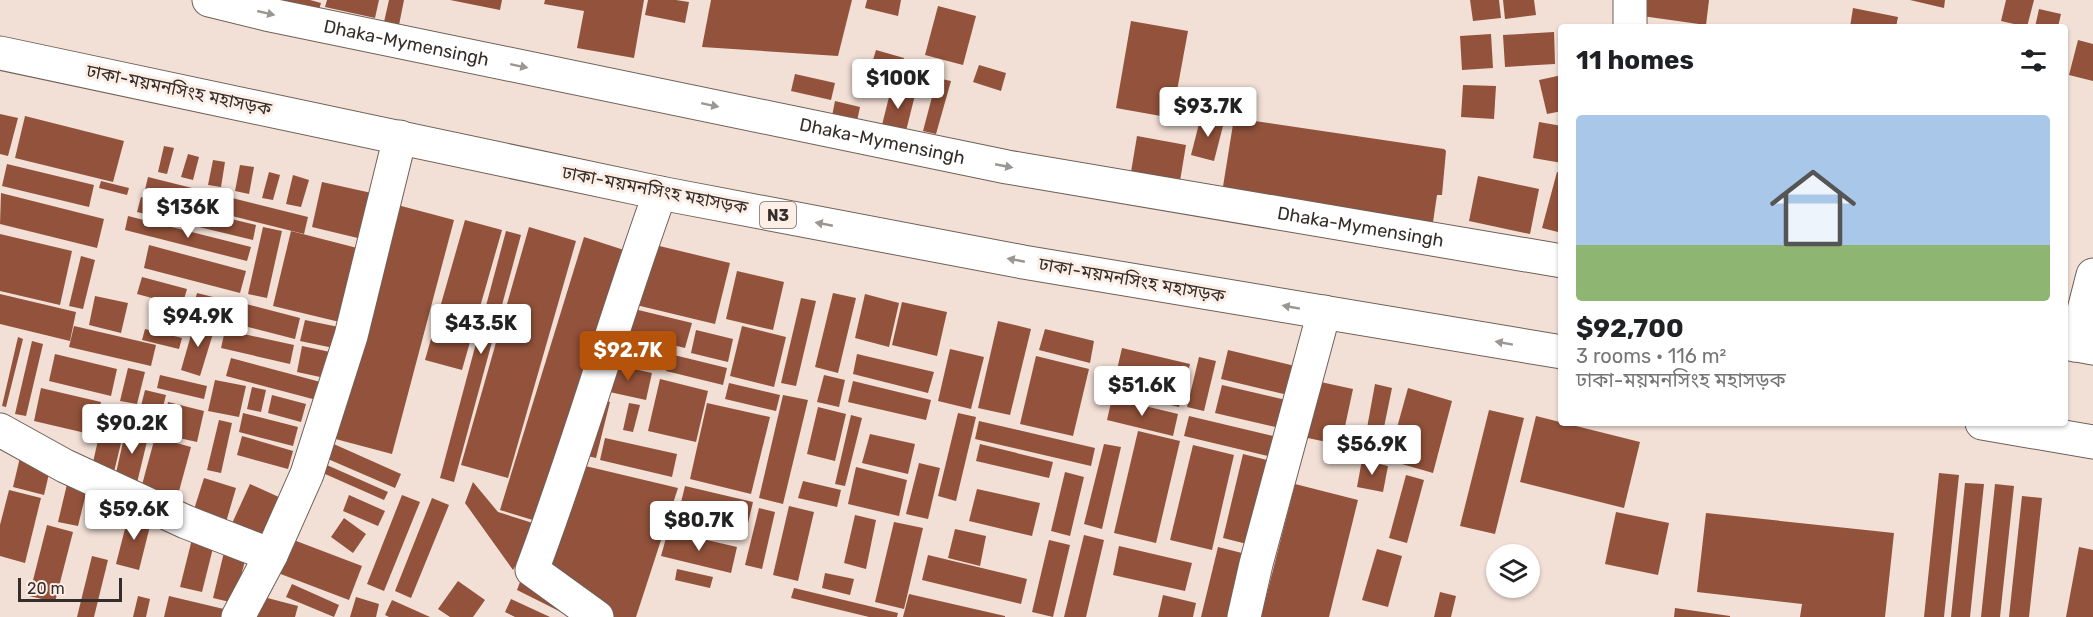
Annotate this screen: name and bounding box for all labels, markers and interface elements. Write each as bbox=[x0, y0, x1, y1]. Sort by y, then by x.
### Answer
one-way arrow bbox=[257, 9, 275, 19]
street label: Dhaka-Mymensingh bbox=[322, 15, 491, 71]
icon: filters bbox=[2017, 44, 2050, 77]
text: 11 homes bbox=[1576, 45, 1694, 76]
street label: ঢাকা-ময়মনসিংহ মহাসড়ক bbox=[83, 59, 274, 120]
pin: $100K bbox=[856, 59, 940, 110]
one-way arrow bbox=[509, 62, 528, 71]
text: $100K bbox=[866, 66, 930, 90]
pin: $93.7K bbox=[1159, 87, 1257, 138]
text: $93.7K bbox=[1173, 94, 1243, 118]
one-way arrow bbox=[700, 101, 719, 110]
street label: Dhaka-Mymensingh bbox=[798, 113, 967, 169]
icon: home bbox=[1759, 154, 1867, 262]
street label: ঢাকা-ময়মনসিংহ মহাসড়ক bbox=[559, 161, 750, 219]
one-way arrow bbox=[994, 162, 1013, 171]
pin: $136K bbox=[146, 188, 230, 239]
text: $136K bbox=[157, 195, 219, 219]
road number: N3 bbox=[760, 202, 796, 228]
street label: Dhaka-Mymensingh bbox=[1276, 202, 1445, 252]
one-way arrow bbox=[814, 219, 833, 228]
street label: ঢাকা-ময়মনসিংহ মহাসড়ক bbox=[1036, 253, 1227, 307]
one-way arrow bbox=[1006, 256, 1025, 265]
pin: $94.9K bbox=[149, 297, 247, 348]
one-way arrow bbox=[1281, 302, 1300, 311]
text: $94.9K bbox=[163, 304, 233, 328]
pin: $43.5K bbox=[432, 304, 530, 355]
text: $43.5K bbox=[445, 311, 517, 335]
text: $92,700 bbox=[1576, 313, 1684, 344]
pin: $92.7K bbox=[579, 331, 677, 382]
text: $92.7K bbox=[594, 338, 662, 362]
one-way arrow bbox=[1494, 338, 1513, 347]
text: 3 rooms · 116 m² bbox=[1576, 344, 1726, 368]
pin: $51.6K bbox=[1093, 366, 1191, 417]
text: ঢাকা-ময়মনসিংহ মহাসড়ক bbox=[1576, 368, 1786, 392]
text: $51.6K bbox=[1108, 373, 1176, 397]
pin: $90.2K bbox=[83, 404, 181, 455]
text: $90.2K bbox=[96, 411, 168, 435]
pin: $56.9K bbox=[1323, 425, 1421, 476]
text: $56.9K bbox=[1337, 432, 1407, 456]
pin: $59.6K bbox=[85, 490, 183, 541]
text: $59.6K bbox=[99, 497, 169, 521]
pin: $80.7K bbox=[650, 501, 748, 552]
text: $80.7K bbox=[664, 508, 734, 532]
map controls bbox=[1486, 544, 1540, 598]
button: layers bbox=[1486, 544, 1540, 598]
scale bar bbox=[18, 575, 122, 602]
text: 20 m bbox=[27, 579, 65, 598]

